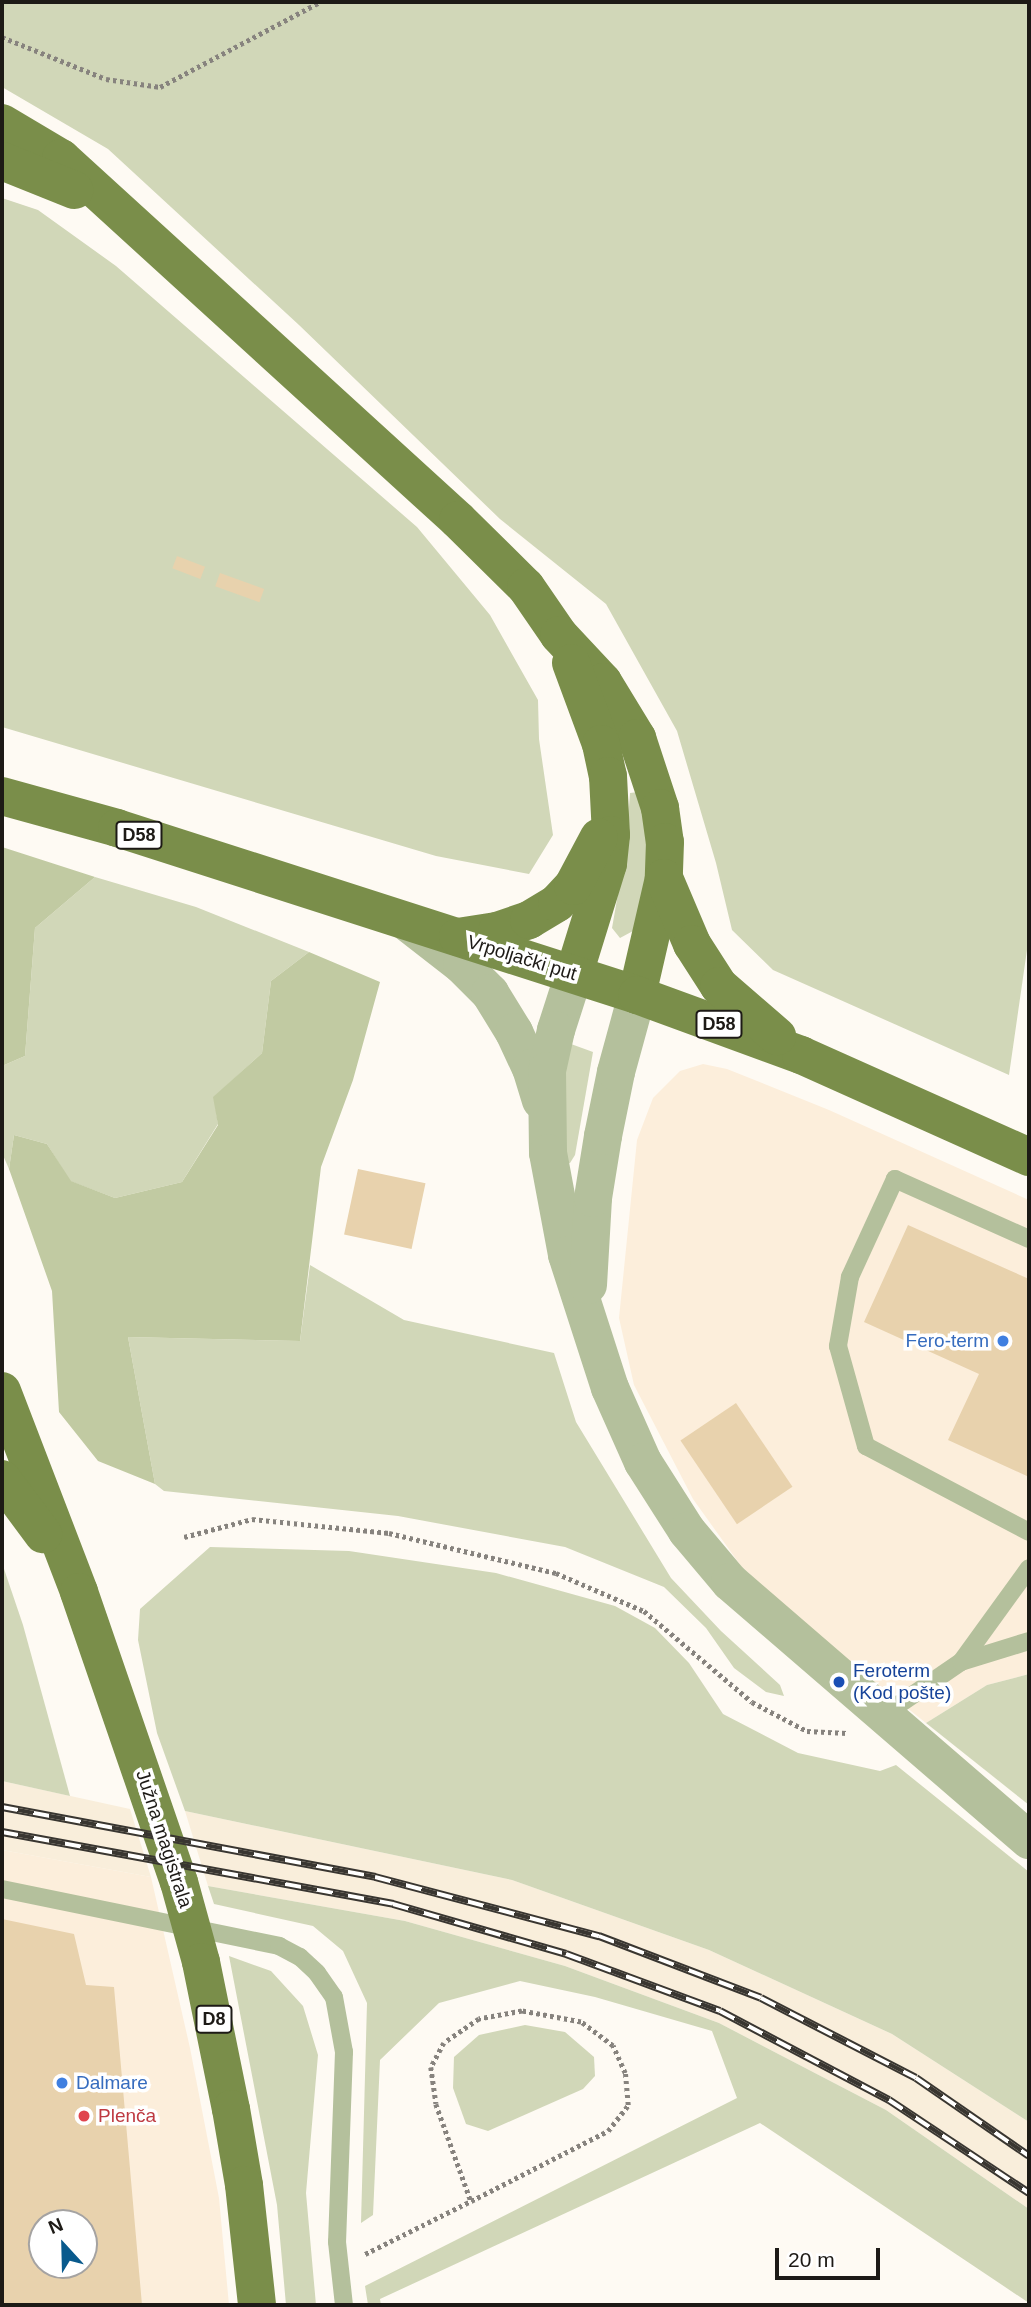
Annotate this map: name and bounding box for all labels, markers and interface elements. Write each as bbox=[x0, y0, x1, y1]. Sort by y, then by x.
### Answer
road number: D58 bbox=[114, 820, 164, 850]
street label: Vrpoljački put bbox=[464, 931, 580, 985]
road number: D58 bbox=[694, 1009, 744, 1038]
place label: Fero-term bbox=[906, 1330, 989, 1352]
marker: Fero-term bbox=[995, 1333, 1011, 1349]
place label: Feroterm (Kod pošte) bbox=[853, 1660, 951, 1704]
marker: Feroterm (Kod pošte) bbox=[831, 1674, 847, 1690]
street label: Južna magistrala bbox=[131, 1767, 197, 1911]
road number: D8 bbox=[195, 2005, 233, 2034]
place label: Dalmare bbox=[76, 2072, 148, 2094]
marker: Dalmare bbox=[54, 2075, 70, 2091]
place label: Plenča bbox=[98, 2105, 156, 2127]
marker: Plenča bbox=[76, 2108, 92, 2124]
north arrow bbox=[28, 2209, 98, 2279]
text: N bbox=[45, 2214, 66, 2238]
scale bar bbox=[779, 2234, 884, 2278]
text: 20 m bbox=[788, 2248, 835, 2271]

